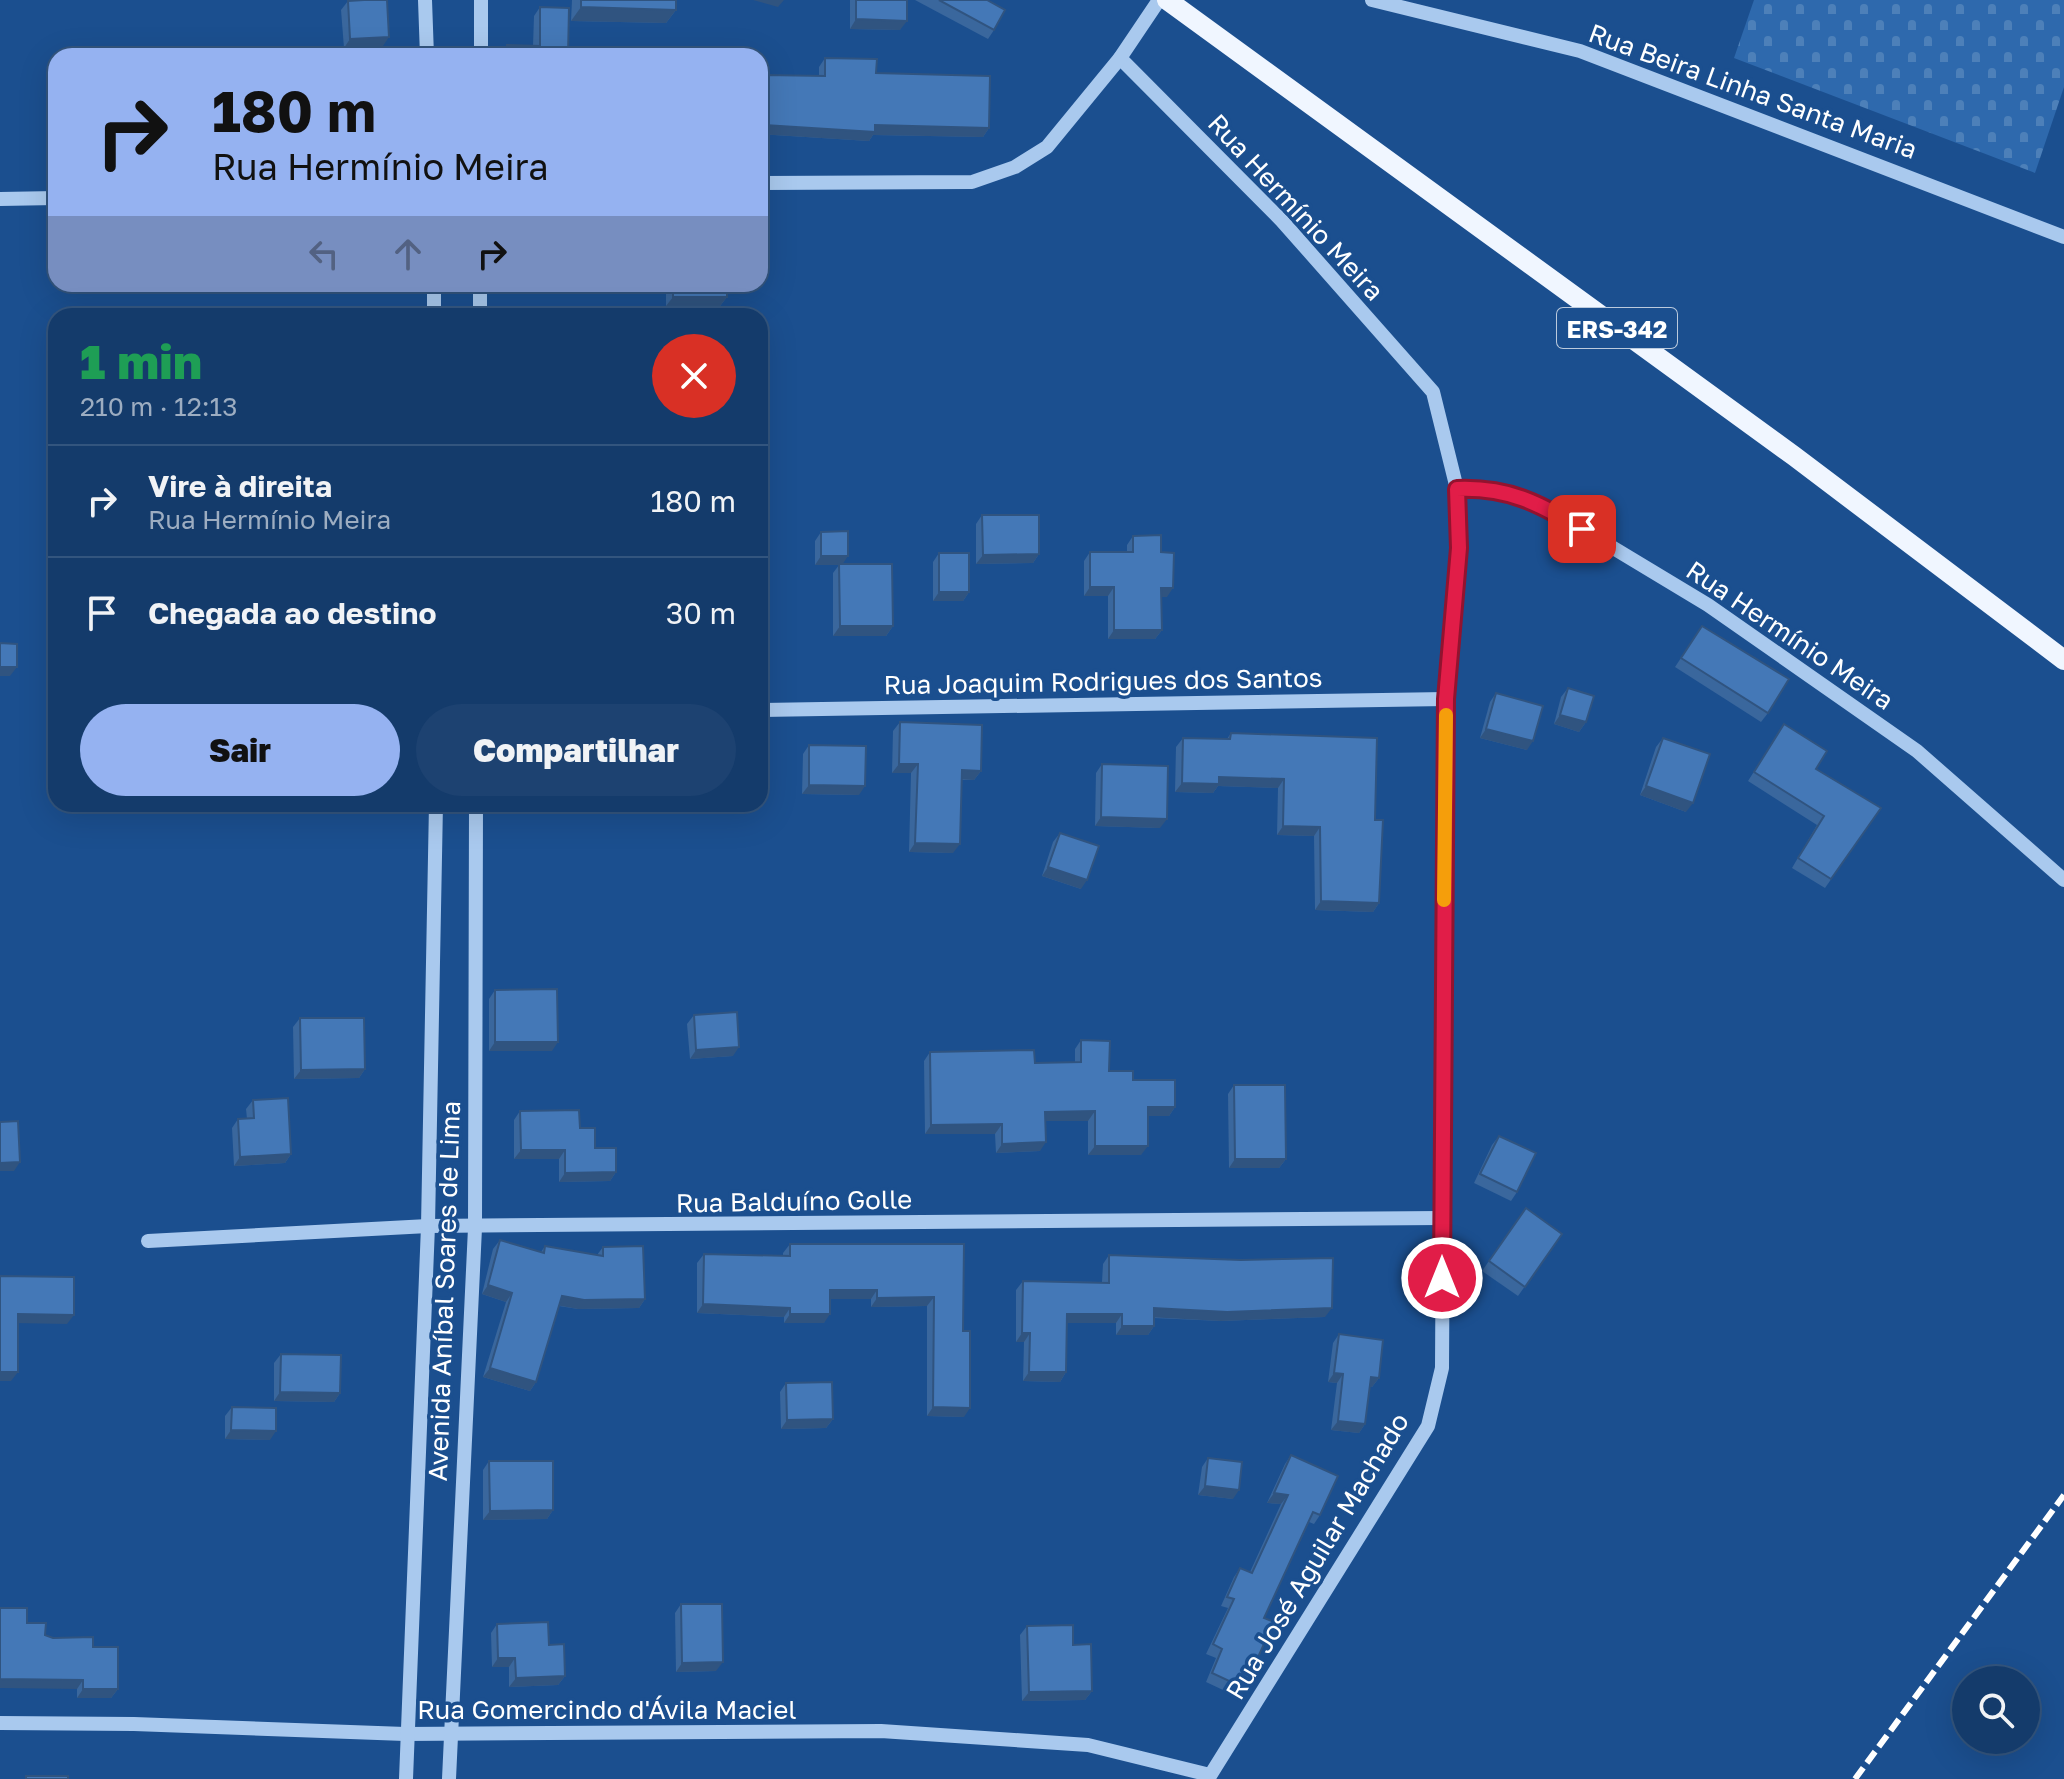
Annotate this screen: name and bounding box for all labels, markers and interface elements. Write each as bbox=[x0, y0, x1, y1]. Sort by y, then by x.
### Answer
street label: Rua Beira Linha Santa Maria bbox=[1585, 17, 1921, 165]
text: 180 m bbox=[212, 77, 376, 144]
icon: right bbox=[80, 80, 184, 184]
street label: Rua Hermínio Meira bbox=[1202, 108, 1390, 306]
text: Rua Hermínio Meira bbox=[212, 145, 549, 188]
icon: left bbox=[302, 232, 346, 276]
icon: ahead bbox=[386, 232, 430, 276]
icon: right bbox=[470, 232, 514, 276]
road number: ERS-342 bbox=[1557, 308, 1677, 348]
text: 1 min bbox=[80, 332, 202, 390]
button: close bbox=[652, 334, 736, 418]
text: 210 m · 12:13 bbox=[80, 391, 237, 422]
text: Vire à direita bbox=[148, 468, 332, 504]
icon: right bbox=[80, 479, 124, 523]
text: 180 m bbox=[651, 483, 736, 519]
pin bbox=[1548, 495, 1616, 563]
text: Rua Hermínio Meira bbox=[148, 504, 391, 535]
icon: arrive bbox=[1560, 507, 1604, 551]
street label: Rua Hermínio Meira bbox=[1681, 554, 1899, 716]
icon: arrive bbox=[80, 591, 124, 635]
text: Chegada ao destino bbox=[148, 595, 436, 631]
text: 30 m bbox=[666, 595, 736, 631]
street label: Rua Joaquim Rodrigues dos Santos bbox=[883, 662, 1323, 700]
button: Sair bbox=[80, 704, 400, 796]
button: Compartilhar bbox=[416, 704, 736, 796]
street label: Avenida Aníbal Soares de Lima bbox=[422, 1100, 466, 1482]
street label: Rua Balduíno Golle bbox=[676, 1183, 912, 1219]
position arrow bbox=[1400, 1236, 1484, 1320]
street label: Rua José Aguilar Machado bbox=[1219, 1407, 1415, 1705]
map controls bbox=[1952, 1666, 2040, 1754]
button: search bbox=[1952, 1666, 2040, 1754]
street label: Rua Gomercindo d'Ávila Maciel bbox=[417, 1694, 797, 1725]

